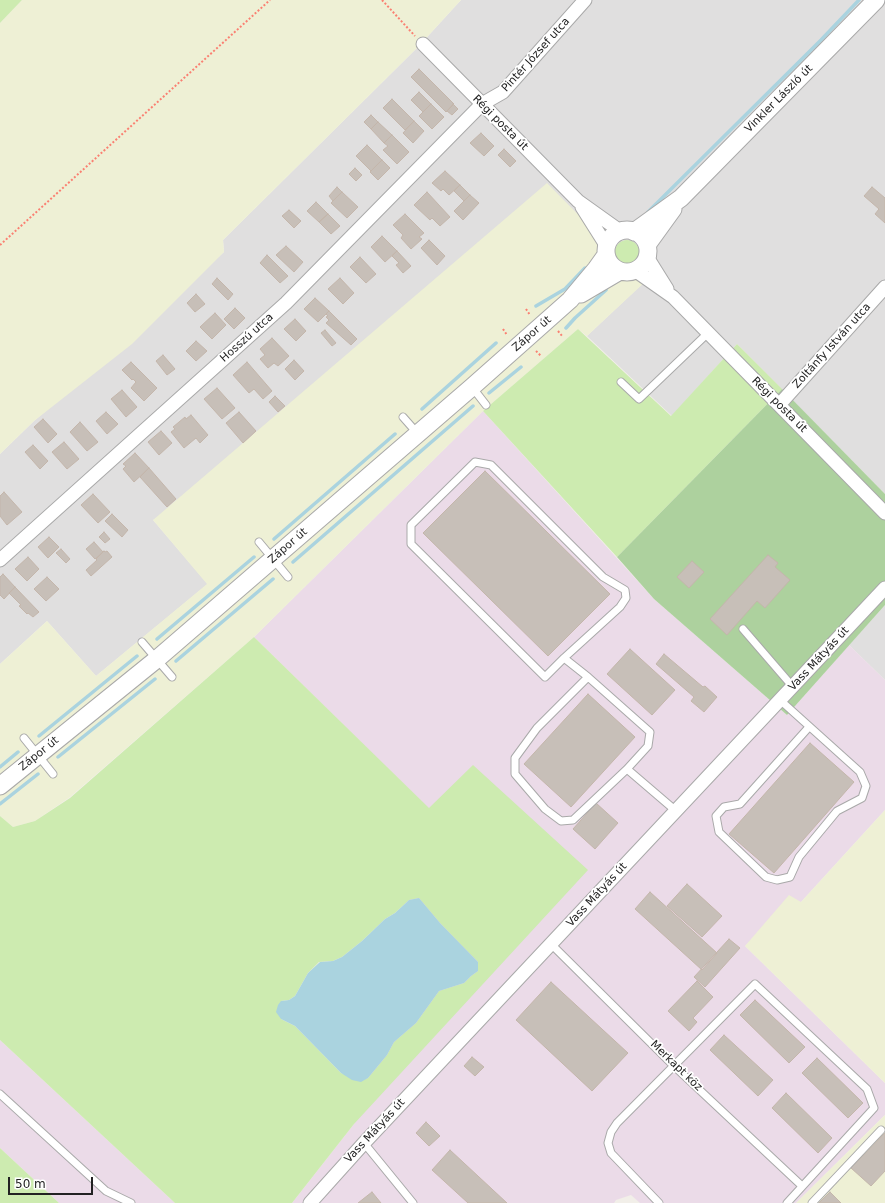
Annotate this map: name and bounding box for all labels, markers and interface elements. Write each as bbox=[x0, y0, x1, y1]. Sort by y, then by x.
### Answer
street label: Pintér József utca bbox=[499, 15, 573, 95]
street label: Vinkler László út bbox=[742, 62, 816, 136]
street label: Régi posta út bbox=[470, 93, 530, 153]
street label: Zoltánfy István utca bbox=[790, 301, 874, 391]
street label: Hosszú utca bbox=[218, 311, 276, 365]
street label: Zápor út bbox=[510, 314, 554, 354]
street label: Régi posta út bbox=[749, 375, 809, 435]
street label: Zápor út bbox=[266, 526, 310, 566]
street label: Vass Mátyás út bbox=[786, 624, 852, 694]
street label: Zápor út bbox=[16, 734, 62, 774]
street label: Vass Mátyás út bbox=[564, 860, 630, 930]
street label: Merkapt köz bbox=[647, 1038, 705, 1094]
street label: Vass Mátyás út bbox=[342, 1096, 408, 1166]
scale bar bbox=[10, 1169, 95, 1195]
text: 50 m bbox=[15, 1177, 46, 1191]

